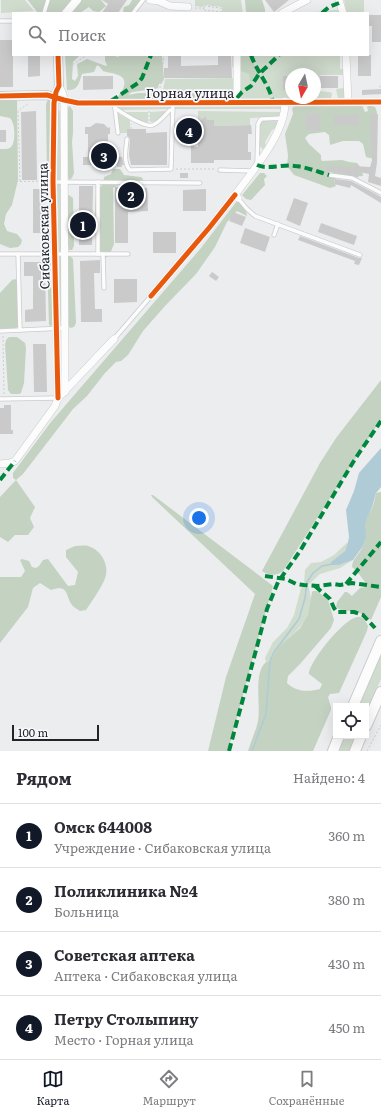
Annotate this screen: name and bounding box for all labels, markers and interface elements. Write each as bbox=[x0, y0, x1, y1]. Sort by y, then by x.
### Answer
search box bbox=[12, 12, 369, 56]
icon: search bbox=[26, 23, 48, 45]
text: Поиск bbox=[58, 23, 106, 46]
north arrow bbox=[285, 68, 321, 104]
street label: Горная улица bbox=[146, 83, 234, 102]
pin: 4 bbox=[176, 116, 202, 146]
pin: 3 bbox=[91, 141, 117, 171]
street label: Сибаковская улица bbox=[32, 163, 54, 289]
pin: 2 bbox=[118, 180, 144, 210]
pin: 1 bbox=[70, 210, 96, 240]
your location bbox=[189, 508, 209, 528]
map controls bbox=[333, 703, 369, 739]
button: locate bbox=[333, 703, 369, 739]
scale bar bbox=[12, 723, 99, 742]
text: 100 m bbox=[18, 724, 48, 740]
text: Рядом bbox=[16, 765, 72, 790]
text: Найдено: 4 bbox=[293, 768, 365, 787]
text: Омск 644008 bbox=[54, 815, 152, 838]
text: 1 bbox=[26, 826, 32, 845]
text: 360 m bbox=[328, 826, 365, 845]
text: Учреждение · Сибаковская улица bbox=[54, 838, 271, 857]
text: Поликлиника №4 bbox=[54, 879, 198, 902]
text: 2 bbox=[26, 890, 32, 909]
text: 380 m bbox=[328, 890, 365, 909]
text: Больница bbox=[54, 902, 119, 921]
text: Советская аптека bbox=[54, 943, 195, 966]
text: 3 bbox=[25, 954, 33, 973]
text: 430 m bbox=[328, 954, 365, 973]
text: Аптека · Сибаковская улица bbox=[54, 966, 237, 985]
text: Петру Столыпину bbox=[54, 1007, 198, 1030]
text: 4 bbox=[25, 1018, 33, 1037]
text: 450 m bbox=[329, 1018, 365, 1037]
text: Место · Горная улица bbox=[54, 1030, 194, 1049]
tab: Карта bbox=[36, 1068, 69, 1108]
tab: Маршрут bbox=[142, 1068, 196, 1108]
tab: Сохранённые bbox=[269, 1068, 345, 1108]

